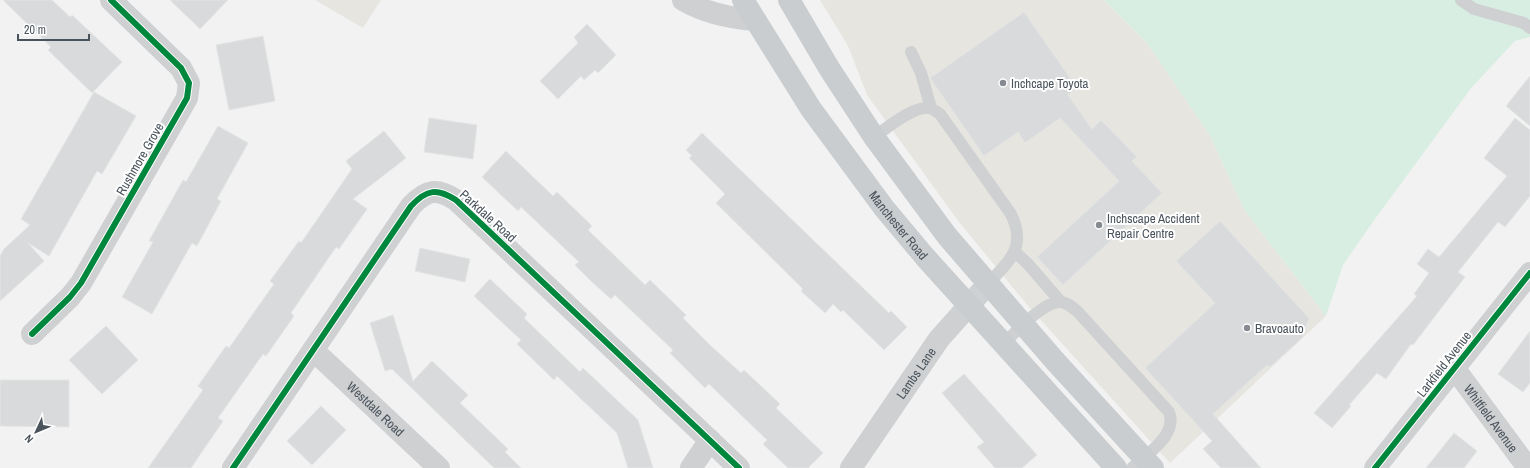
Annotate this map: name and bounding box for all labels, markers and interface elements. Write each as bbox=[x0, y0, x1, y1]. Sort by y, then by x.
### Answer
scale bar bbox=[18, 16, 89, 42]
text: 20 m bbox=[24, 22, 46, 38]
place label: Inchcape Toyota bbox=[1011, 75, 1089, 92]
marker: Inchcape Toyota bbox=[998, 78, 1008, 88]
street label: Rushmore Grove bbox=[112, 120, 168, 198]
street label: Parkdale Road bbox=[456, 186, 520, 246]
street label: Manchester Road bbox=[866, 187, 932, 263]
place label: Inchscape Accident Repair Centre bbox=[1107, 210, 1199, 242]
marker: Inchscape Accident Repair Centre bbox=[1094, 220, 1104, 230]
place label: Bravoauto bbox=[1255, 320, 1304, 337]
marker: Bravoauto bbox=[1242, 323, 1252, 333]
street label: Larkfield Avenue bbox=[1413, 327, 1475, 400]
street label: Lambs Lane bbox=[892, 344, 939, 402]
street label: Westdale Road bbox=[343, 378, 408, 440]
street label: Whitfield Avenue bbox=[1460, 381, 1522, 456]
north arrow bbox=[16, 412, 56, 452]
text: N bbox=[22, 432, 36, 446]

